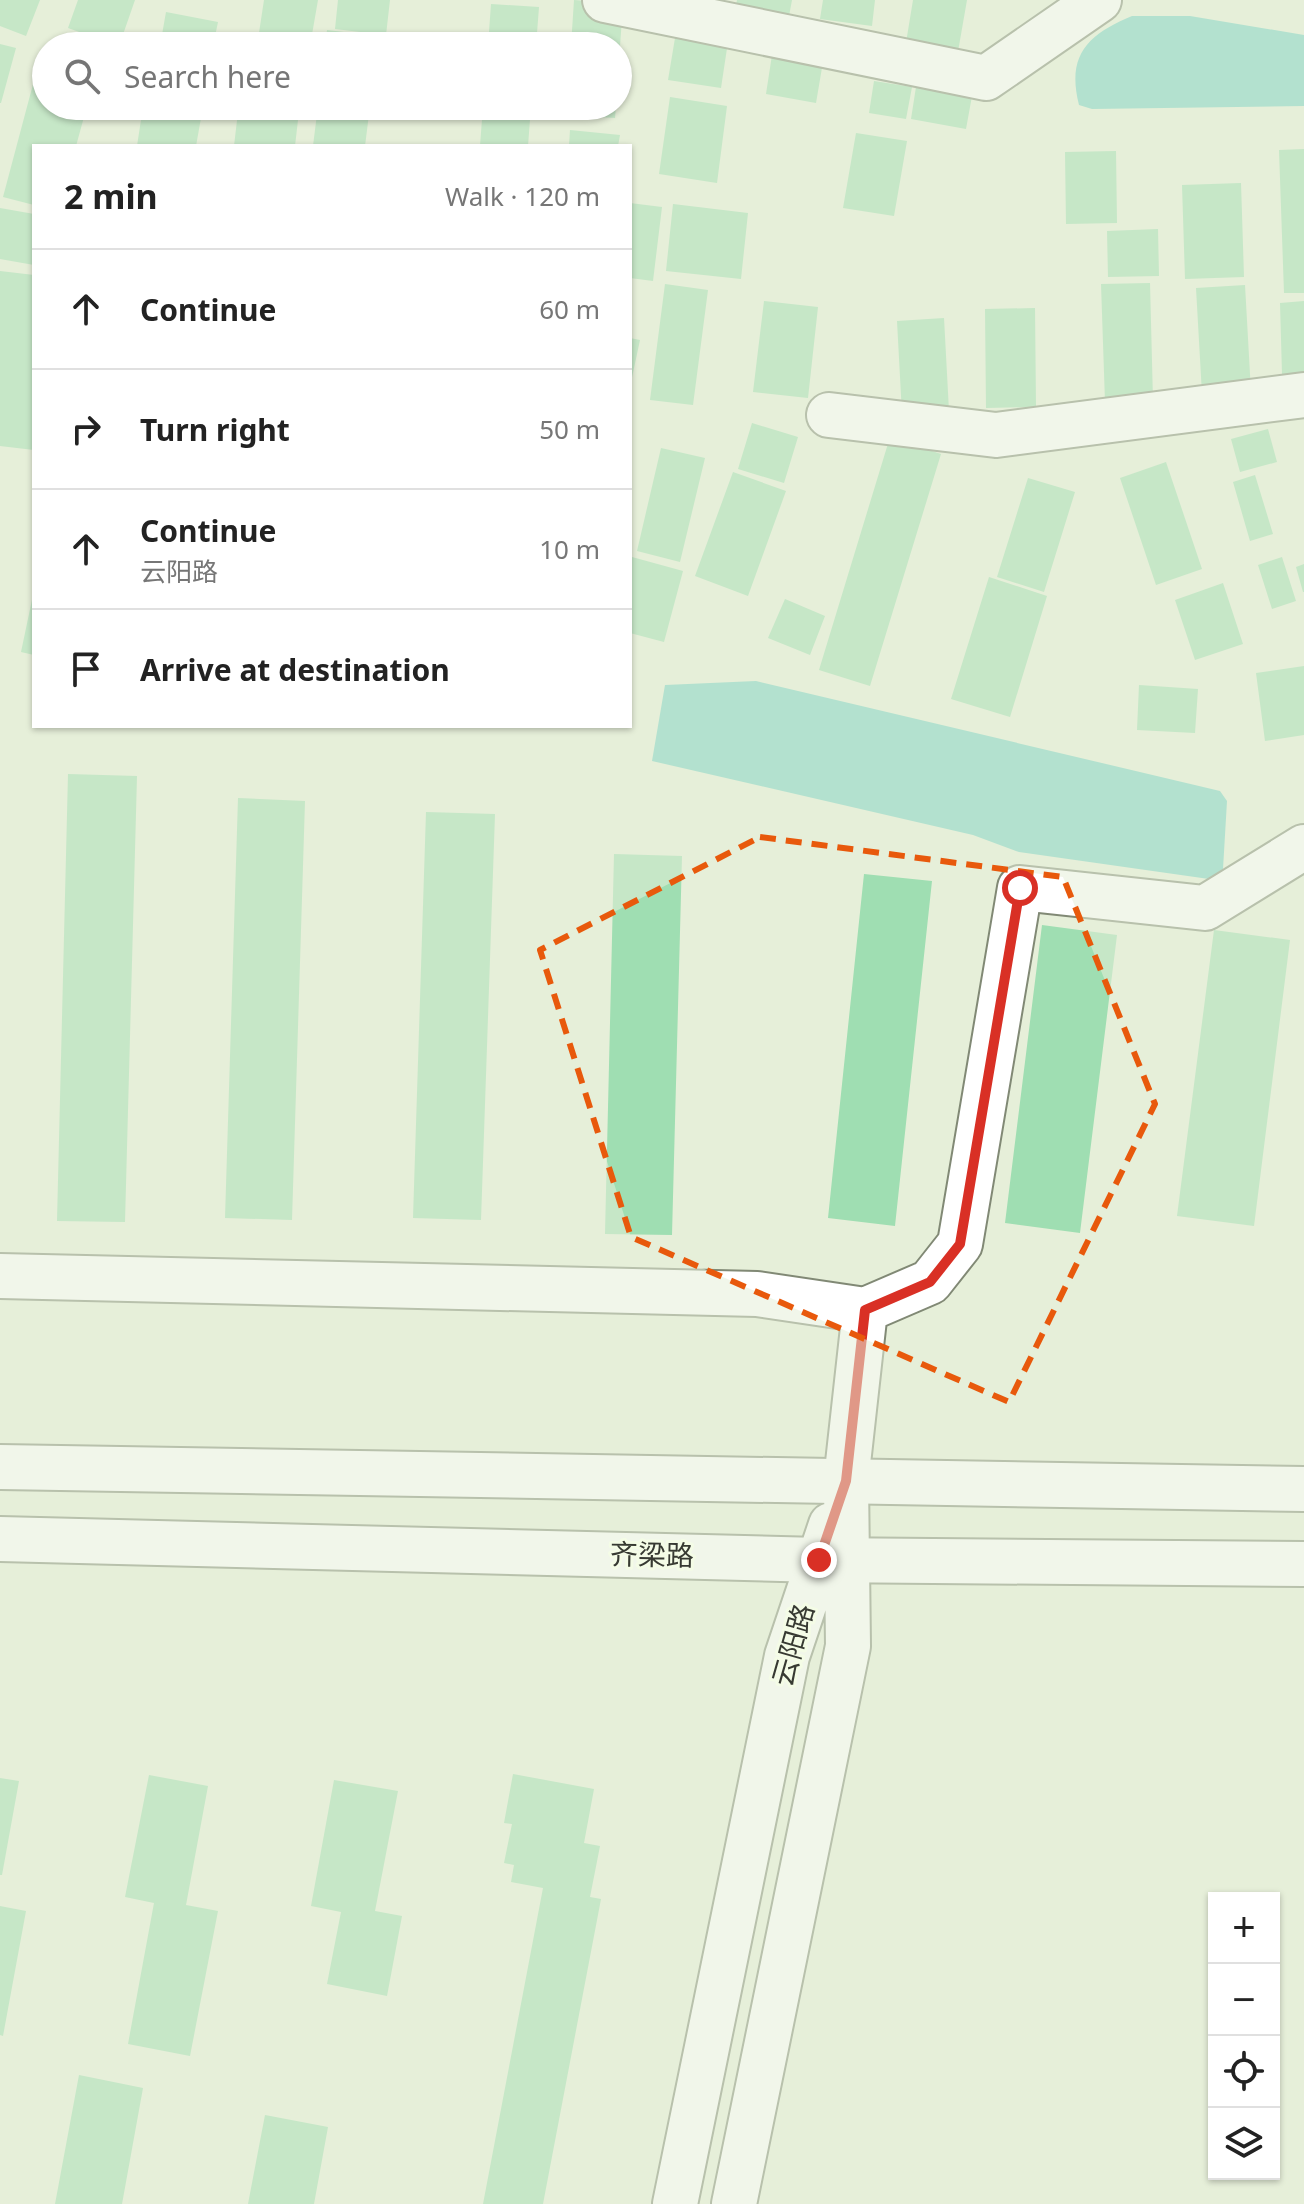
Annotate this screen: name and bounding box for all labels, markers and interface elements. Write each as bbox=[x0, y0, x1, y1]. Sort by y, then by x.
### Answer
search box bbox=[32, 32, 632, 120]
icon: search bbox=[60, 54, 104, 98]
text: Search here bbox=[124, 56, 291, 97]
text: 2 min bbox=[64, 173, 158, 219]
text: Walk · 120 m bbox=[445, 178, 600, 214]
icon: ahead bbox=[64, 287, 108, 331]
text: Continue bbox=[140, 289, 276, 330]
text: 60 m bbox=[539, 291, 600, 327]
icon: right bbox=[64, 407, 108, 451]
text: Turn right bbox=[140, 409, 290, 450]
text: 50 m bbox=[539, 411, 600, 447]
text: Continue bbox=[140, 510, 276, 551]
icon: ahead bbox=[64, 527, 108, 571]
text: 10 m bbox=[539, 531, 600, 567]
text: 云阳路 bbox=[140, 553, 218, 589]
icon: arrive bbox=[64, 647, 108, 691]
text: Arrive at destination bbox=[140, 649, 450, 690]
route start bbox=[1002, 870, 1038, 906]
street label: 齐梁路 bbox=[610, 1534, 694, 1574]
route end bbox=[801, 1542, 837, 1578]
street label: 云阳路 bbox=[762, 1599, 822, 1690]
map controls bbox=[1208, 1892, 1280, 2180]
button: + bbox=[1208, 1892, 1280, 1964]
button: − bbox=[1208, 1964, 1280, 2036]
button: locate bbox=[1208, 2036, 1280, 2108]
button: layers bbox=[1208, 2108, 1280, 2180]

